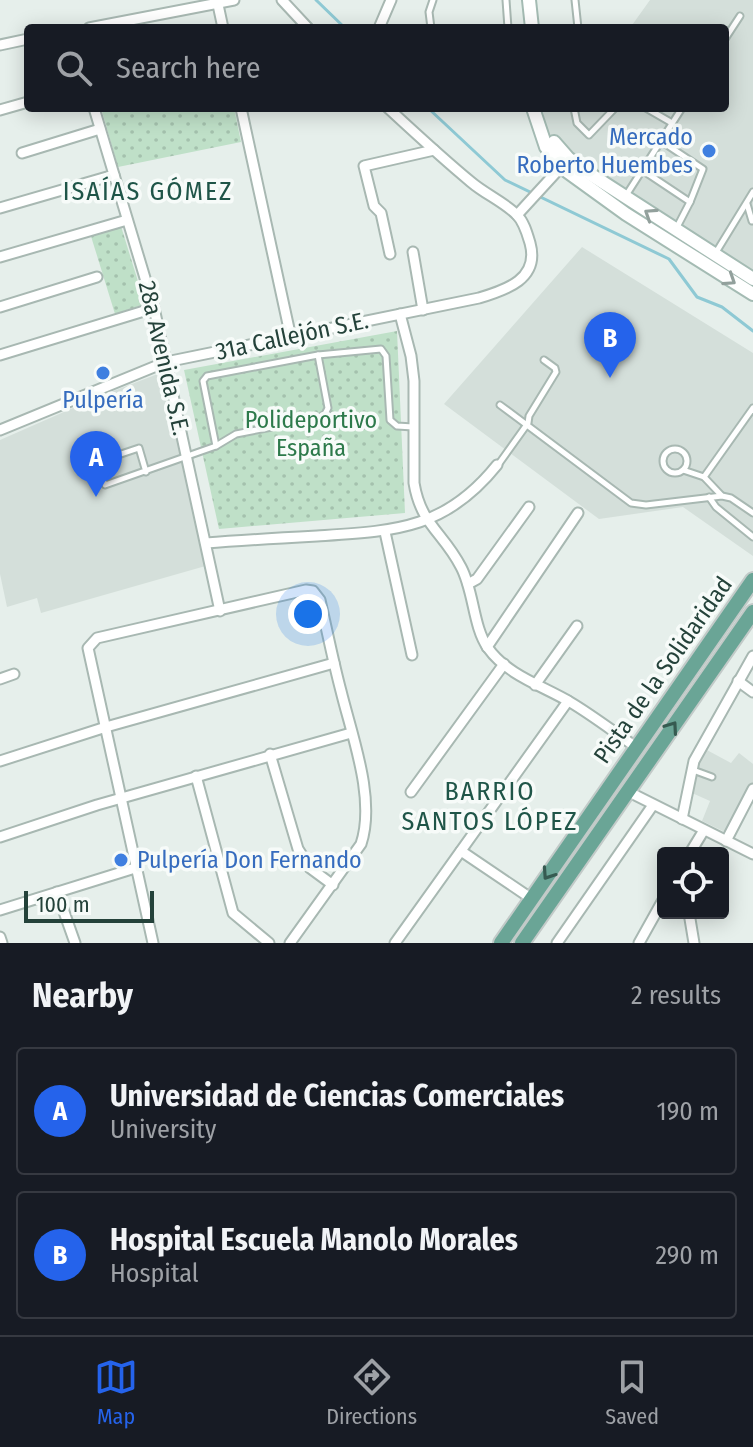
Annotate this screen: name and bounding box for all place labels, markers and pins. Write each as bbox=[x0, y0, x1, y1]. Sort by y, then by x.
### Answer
place label: Mercado Roberto Huembes bbox=[517, 123, 693, 179]
marker: Mercado Roberto Huembes bbox=[700, 142, 718, 160]
pin: B bbox=[584, 312, 636, 378]
marker: Pulpería bbox=[94, 364, 112, 382]
place label: Pulpería bbox=[62, 386, 144, 414]
pin: A bbox=[70, 431, 122, 497]
place label: Pulpería Don Fernando bbox=[137, 846, 362, 874]
marker: Pulpería Don Fernando bbox=[112, 851, 130, 869]

